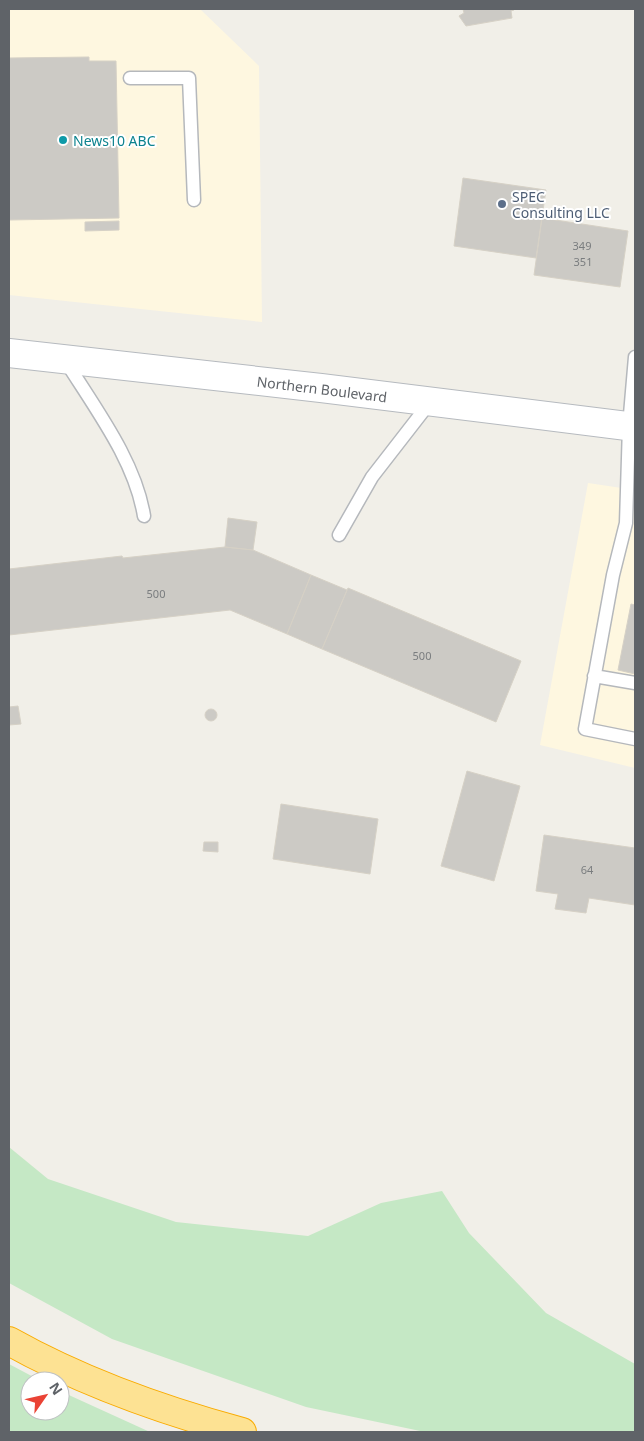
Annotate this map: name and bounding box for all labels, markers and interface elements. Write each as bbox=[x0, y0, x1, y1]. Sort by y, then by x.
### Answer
place label: News10 ABC bbox=[73, 131, 156, 150]
marker: News10 ABC bbox=[57, 134, 69, 146]
place label: SPEC Consulting LLC bbox=[512, 187, 610, 222]
marker: SPEC Consulting LLC bbox=[496, 198, 508, 210]
house number: 349 bbox=[573, 238, 591, 253]
house number: 351 bbox=[574, 254, 592, 269]
street label: Northern Boulevard bbox=[256, 372, 388, 406]
house number: 500 bbox=[147, 586, 165, 601]
house number: 500 bbox=[413, 648, 431, 663]
house number: 64 bbox=[581, 862, 594, 877]
north arrow bbox=[20, 1371, 70, 1421]
text: N bbox=[45, 1378, 67, 1398]

